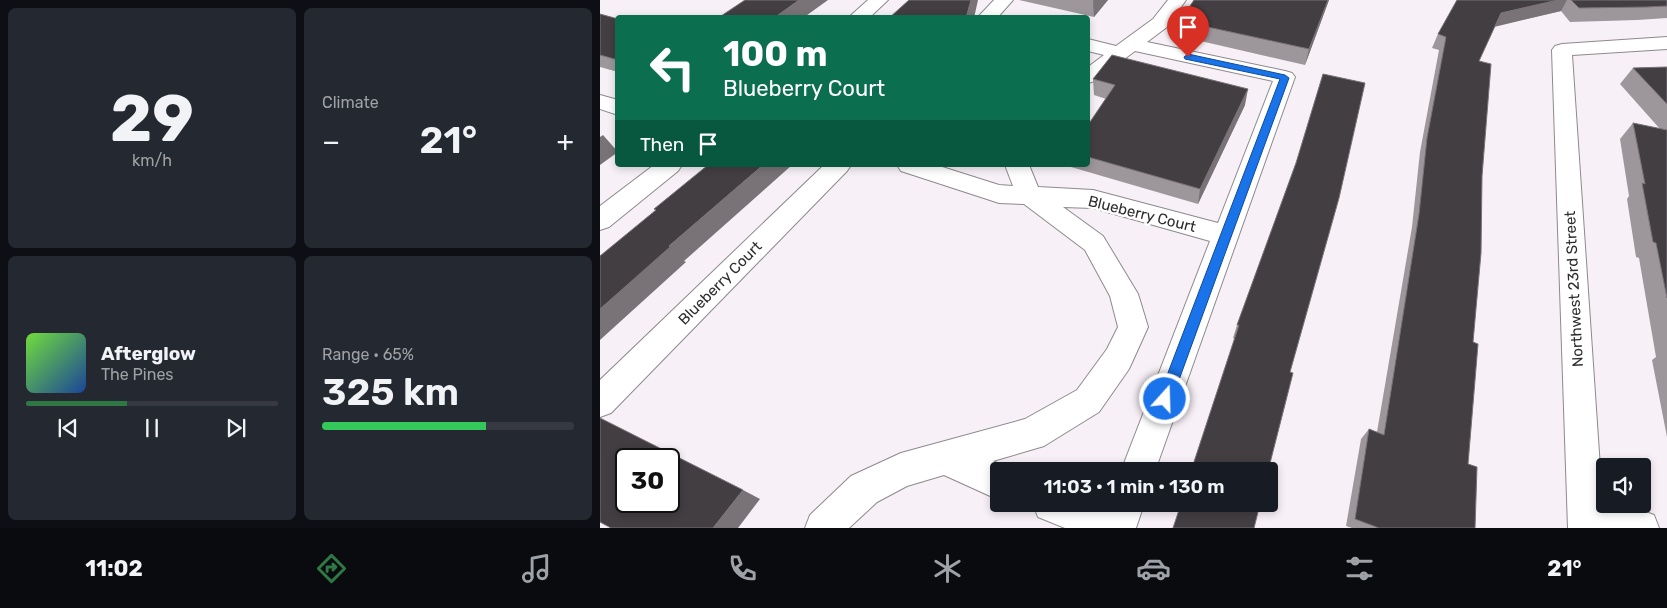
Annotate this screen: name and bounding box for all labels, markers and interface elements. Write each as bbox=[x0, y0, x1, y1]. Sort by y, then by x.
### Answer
pin bbox=[1167, 6, 1209, 57]
icon: arrive bbox=[1174, 13, 1202, 41]
text: 100 m bbox=[723, 33, 828, 75]
icon: left bbox=[640, 35, 705, 100]
text: Blueberry Court bbox=[723, 75, 885, 102]
text: 29 bbox=[110, 80, 194, 157]
text: Climate bbox=[322, 93, 379, 112]
text: 21° bbox=[420, 117, 477, 163]
text: − bbox=[322, 125, 340, 158]
text: + bbox=[557, 125, 574, 158]
icon: arrive bbox=[694, 130, 722, 158]
text: Then bbox=[640, 133, 684, 156]
text: km/h bbox=[132, 151, 172, 170]
street label: Blueberry Court bbox=[1086, 192, 1198, 236]
street label: Northwest 23rd Street bbox=[1561, 210, 1587, 368]
street label: Blueberry Court bbox=[675, 237, 766, 328]
text: Afterglow bbox=[101, 342, 196, 365]
text: Range · 65% bbox=[322, 345, 414, 364]
text: The Pines bbox=[101, 365, 174, 384]
text: 325 km bbox=[322, 369, 459, 415]
position arrow bbox=[1138, 372, 1190, 424]
icon: previous bbox=[54, 414, 82, 442]
icon: pause bbox=[138, 414, 166, 442]
icon: next bbox=[222, 414, 250, 442]
speed limit sign: 30 bbox=[615, 448, 680, 513]
map controls bbox=[1596, 458, 1651, 513]
button: sound bbox=[1596, 458, 1651, 513]
text: 11:03 · 1 min · 130 m bbox=[1043, 475, 1225, 498]
icon: directions bbox=[314, 551, 349, 586]
icon: music bbox=[519, 551, 554, 586]
icon: phone bbox=[725, 551, 760, 586]
icon: climate bbox=[930, 551, 965, 586]
icon: car bbox=[1136, 551, 1171, 586]
icon: filters bbox=[1342, 551, 1377, 586]
text: 11:02 bbox=[85, 555, 143, 582]
text: 21° bbox=[1547, 555, 1582, 582]

